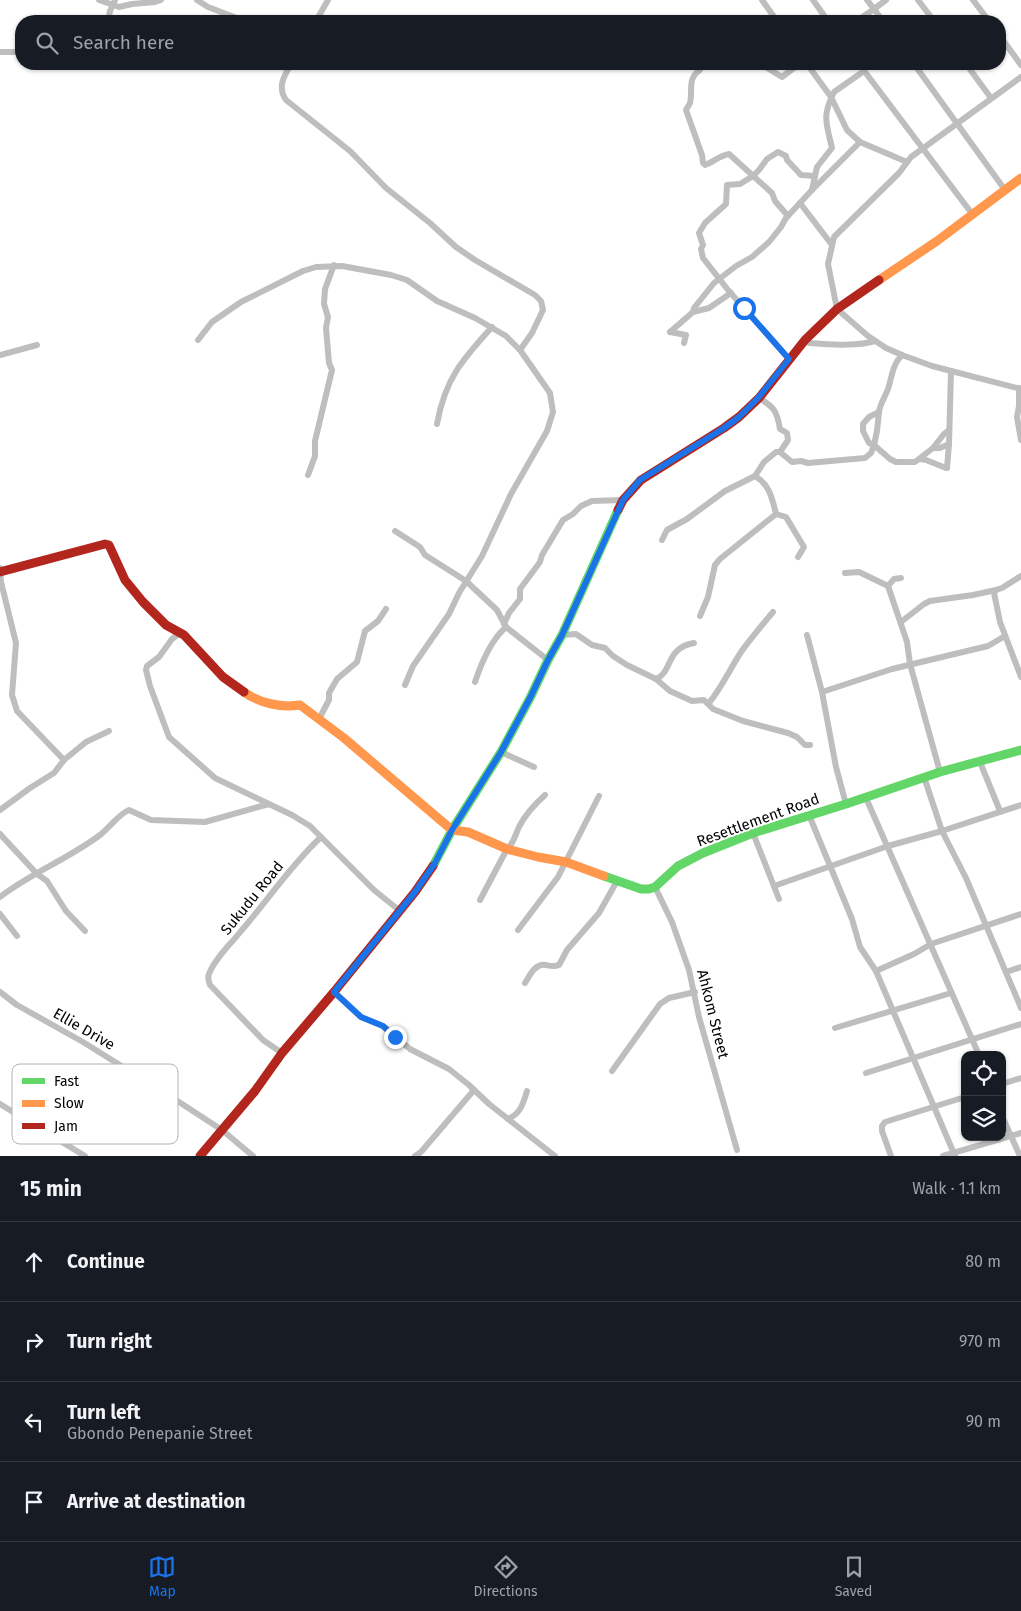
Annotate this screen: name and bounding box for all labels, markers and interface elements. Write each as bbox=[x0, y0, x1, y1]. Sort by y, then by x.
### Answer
search box bbox=[15, 15, 1006, 70]
icon: search bbox=[33, 29, 61, 57]
text: Search here bbox=[73, 31, 174, 54]
route start bbox=[733, 297, 756, 320]
street label: Resettlement Road bbox=[694, 789, 822, 851]
street label: Sukudu Road bbox=[217, 858, 287, 938]
street label: Ahkom Street bbox=[693, 968, 733, 1061]
street label: Ellie Drive bbox=[50, 1004, 118, 1054]
route end bbox=[384, 1026, 407, 1049]
map controls bbox=[961, 1051, 1006, 1141]
button: locate bbox=[961, 1051, 1006, 1096]
legend bbox=[12, 1064, 178, 1144]
text: Fast bbox=[54, 1073, 80, 1090]
text: Slow bbox=[54, 1095, 84, 1112]
button: layers bbox=[961, 1096, 1006, 1141]
text: Jam bbox=[54, 1118, 78, 1135]
text: 15 min bbox=[20, 1176, 82, 1202]
text: Walk · 1.1 km bbox=[912, 1179, 1001, 1198]
icon: ahead bbox=[20, 1248, 48, 1276]
text: Continue bbox=[67, 1250, 145, 1273]
text: 80 m bbox=[965, 1252, 1001, 1271]
icon: right bbox=[20, 1328, 48, 1356]
text: Turn right bbox=[67, 1330, 152, 1353]
text: 970 m bbox=[959, 1332, 1001, 1351]
text: Turn left bbox=[67, 1401, 141, 1424]
icon: left bbox=[20, 1408, 48, 1436]
text: 90 m bbox=[966, 1412, 1001, 1431]
text: Gbondo Penepanie Street bbox=[67, 1424, 252, 1443]
icon: arrive bbox=[20, 1488, 48, 1516]
text: Arrive at destination bbox=[67, 1490, 246, 1513]
tab: Map bbox=[148, 1553, 176, 1600]
tab: Directions bbox=[473, 1553, 538, 1600]
tab: Saved bbox=[835, 1553, 873, 1600]

